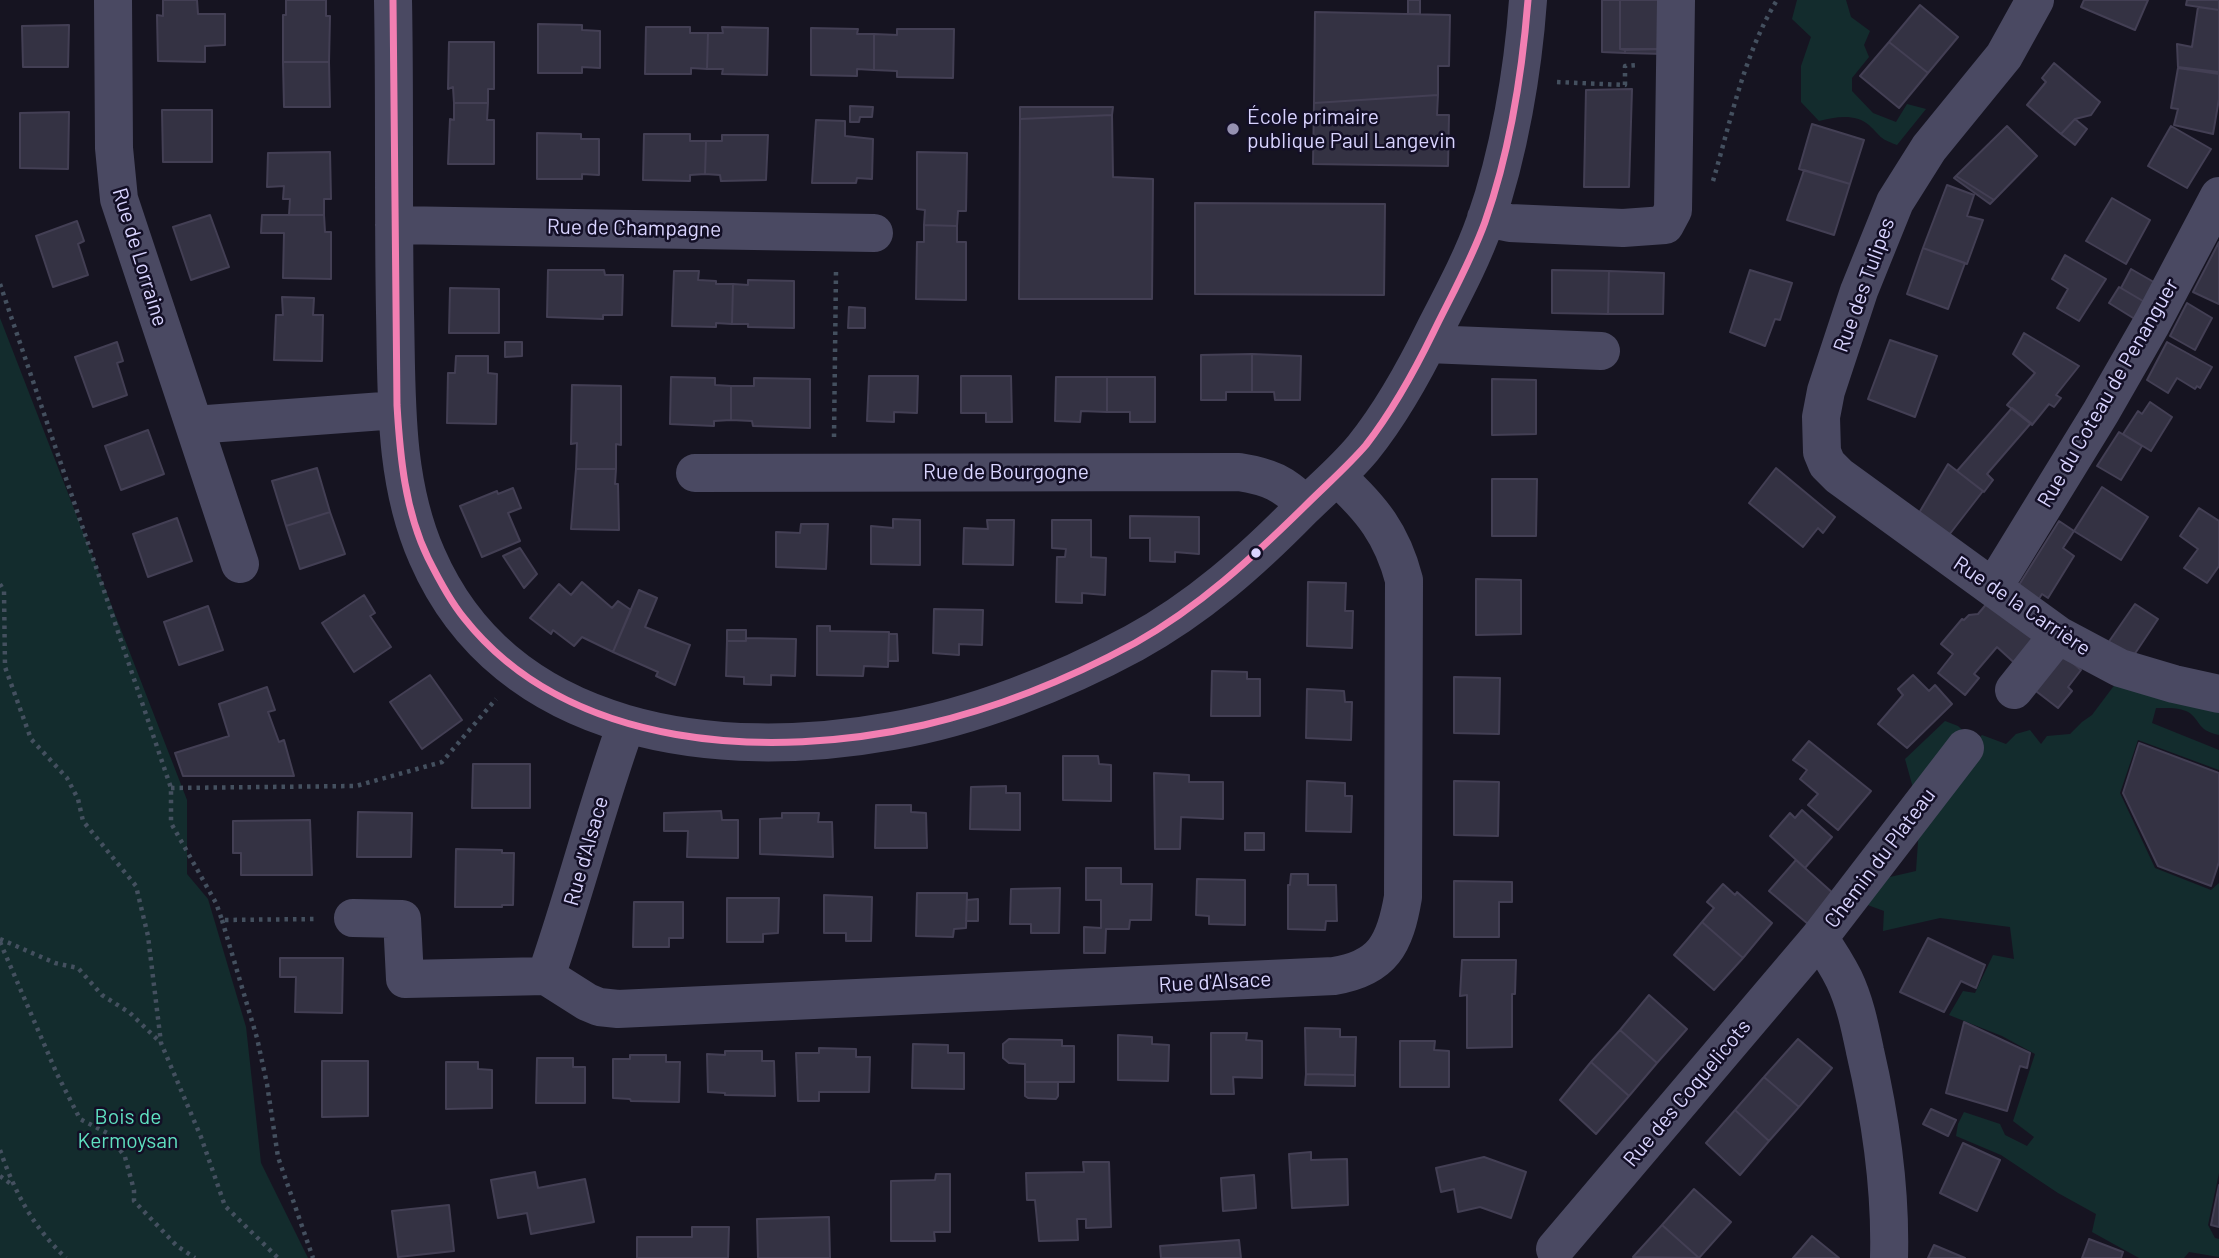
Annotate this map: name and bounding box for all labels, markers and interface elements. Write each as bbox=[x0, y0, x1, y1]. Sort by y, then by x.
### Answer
place label: École primaire publique Paul Langevin bbox=[1247, 104, 1456, 154]
marker: École primaire publique Paul Langevin bbox=[1225, 121, 1241, 137]
street label: Rue de Lorraine bbox=[107, 185, 173, 329]
street label: Rue de Champagne bbox=[547, 214, 721, 242]
street label: Rue des Tulipes bbox=[1828, 214, 1900, 356]
street label: Rue du Coteau de Penanguer bbox=[2032, 274, 2184, 512]
street label: Rue de Bourgogne bbox=[923, 459, 1089, 485]
unlabelled marker bbox=[1249, 546, 1263, 560]
street label: Rue de la Carrière bbox=[1949, 551, 2095, 661]
street label: Chemin du Plateau bbox=[1819, 783, 1941, 933]
street label: Rue d'Alsace bbox=[558, 793, 614, 909]
street label: Rue d'Alsace bbox=[1158, 966, 1272, 998]
street label: Rue des Coquelicots bbox=[1618, 1014, 1756, 1172]
park label: Bois de Kermoysan bbox=[78, 1104, 178, 1154]

